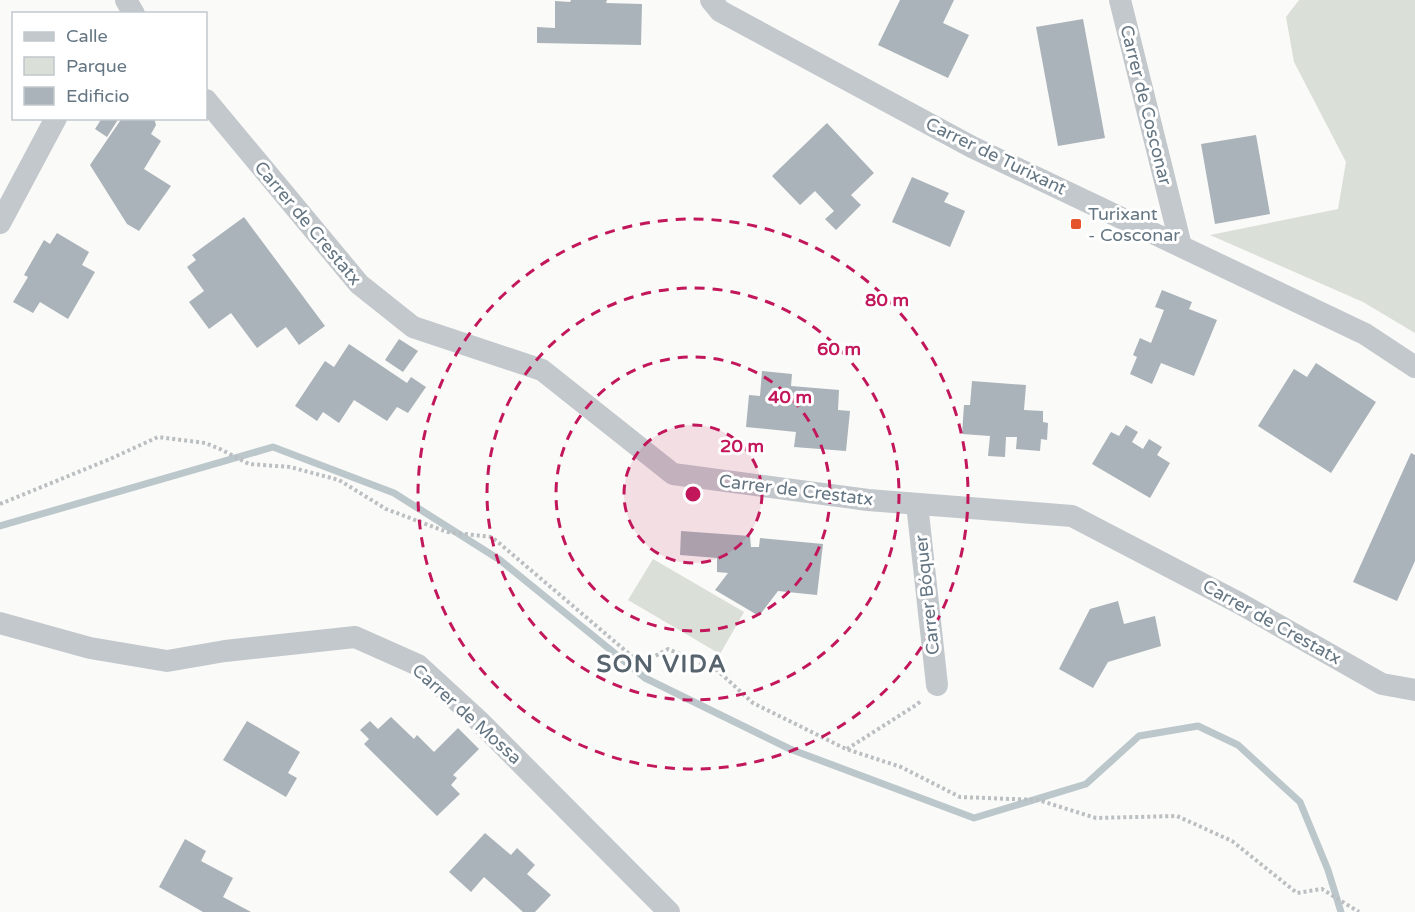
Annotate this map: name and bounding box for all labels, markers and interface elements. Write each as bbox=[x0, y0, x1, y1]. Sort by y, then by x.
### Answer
legend bbox=[12, 12, 207, 120]
street label: Carrer de Cosconar bbox=[1115, 23, 1177, 188]
text: Calle bbox=[66, 25, 108, 47]
text: Parque bbox=[66, 55, 127, 77]
text: Edificio bbox=[66, 85, 130, 107]
street label: Carrer de Turixant bbox=[922, 112, 1070, 200]
street label: Carrer de Crestatx bbox=[250, 156, 366, 290]
place label: Turixant - Cosconar bbox=[1088, 203, 1180, 246]
marker: Turixant - Cosconar bbox=[1069, 217, 1083, 231]
text: 80 m bbox=[865, 289, 909, 311]
text: 60 m bbox=[817, 338, 861, 360]
text: 40 m bbox=[768, 386, 812, 408]
text: 20 m bbox=[720, 435, 764, 457]
street label: Carrer de Crestatx bbox=[718, 470, 874, 510]
centre of rings bbox=[683, 484, 703, 504]
street label: Carrer Bóquer bbox=[910, 534, 944, 656]
street label: Carrer de Crestatx bbox=[1199, 575, 1345, 669]
district label: SON VIDA bbox=[597, 650, 727, 679]
street label: Carrer de Mossa bbox=[408, 659, 526, 769]

